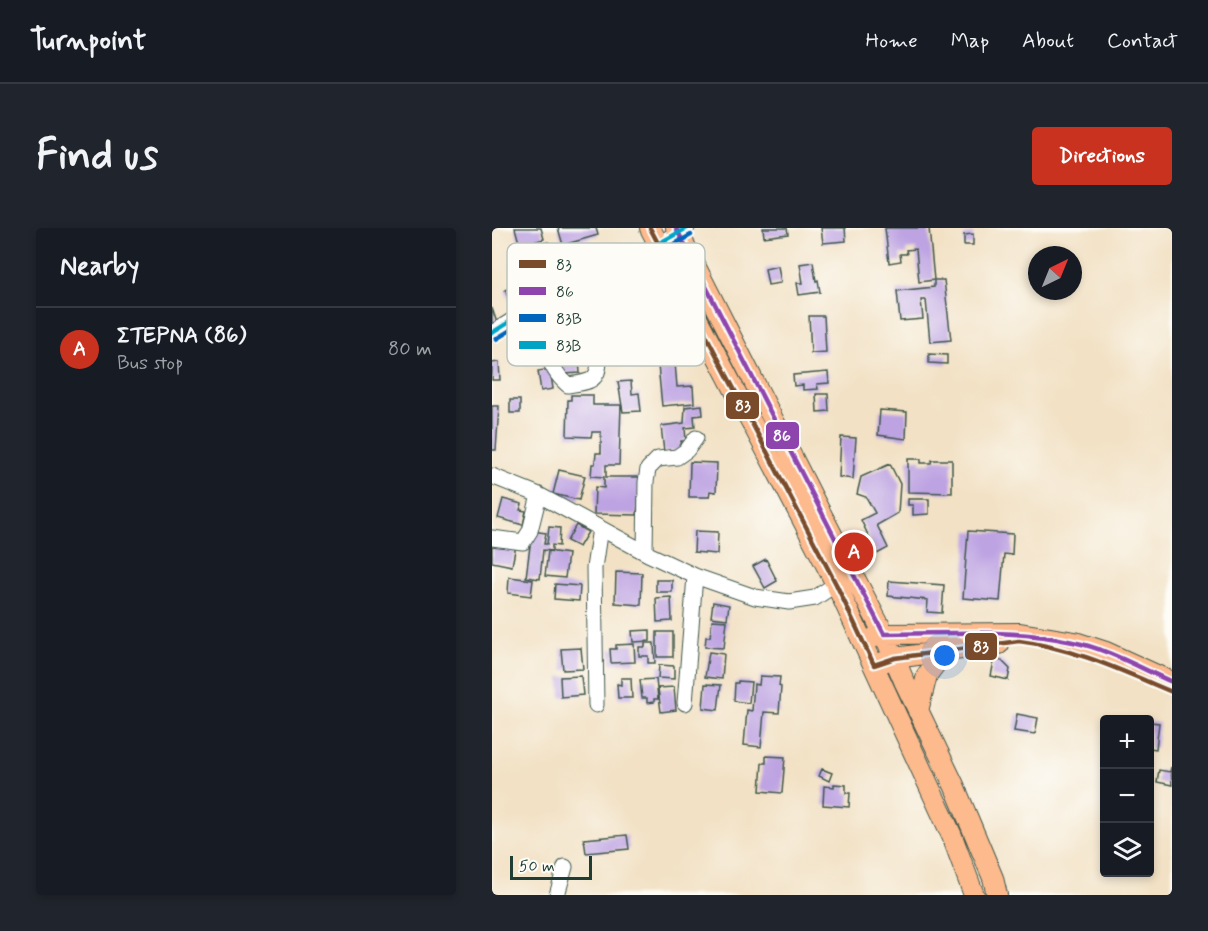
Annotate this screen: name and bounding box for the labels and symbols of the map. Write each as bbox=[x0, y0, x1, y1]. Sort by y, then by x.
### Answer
legend bbox=[507, 243, 705, 366]
north arrow bbox=[1028, 246, 1082, 300]
text: 83 bbox=[556, 255, 572, 276]
text: 86 bbox=[556, 282, 574, 303]
text: 83B bbox=[556, 309, 582, 330]
text: 83Β bbox=[556, 336, 582, 357]
line badge: 83 bbox=[725, 391, 760, 420]
text: 83 bbox=[735, 396, 751, 417]
line badge: 86 bbox=[765, 421, 800, 450]
text: 86 bbox=[773, 426, 791, 447]
pin: A bbox=[834, 530, 874, 574]
line badge: 83 bbox=[964, 632, 998, 661]
text: 83 bbox=[973, 637, 989, 658]
your location bbox=[930, 641, 959, 670]
scale bar bbox=[510, 853, 592, 880]

